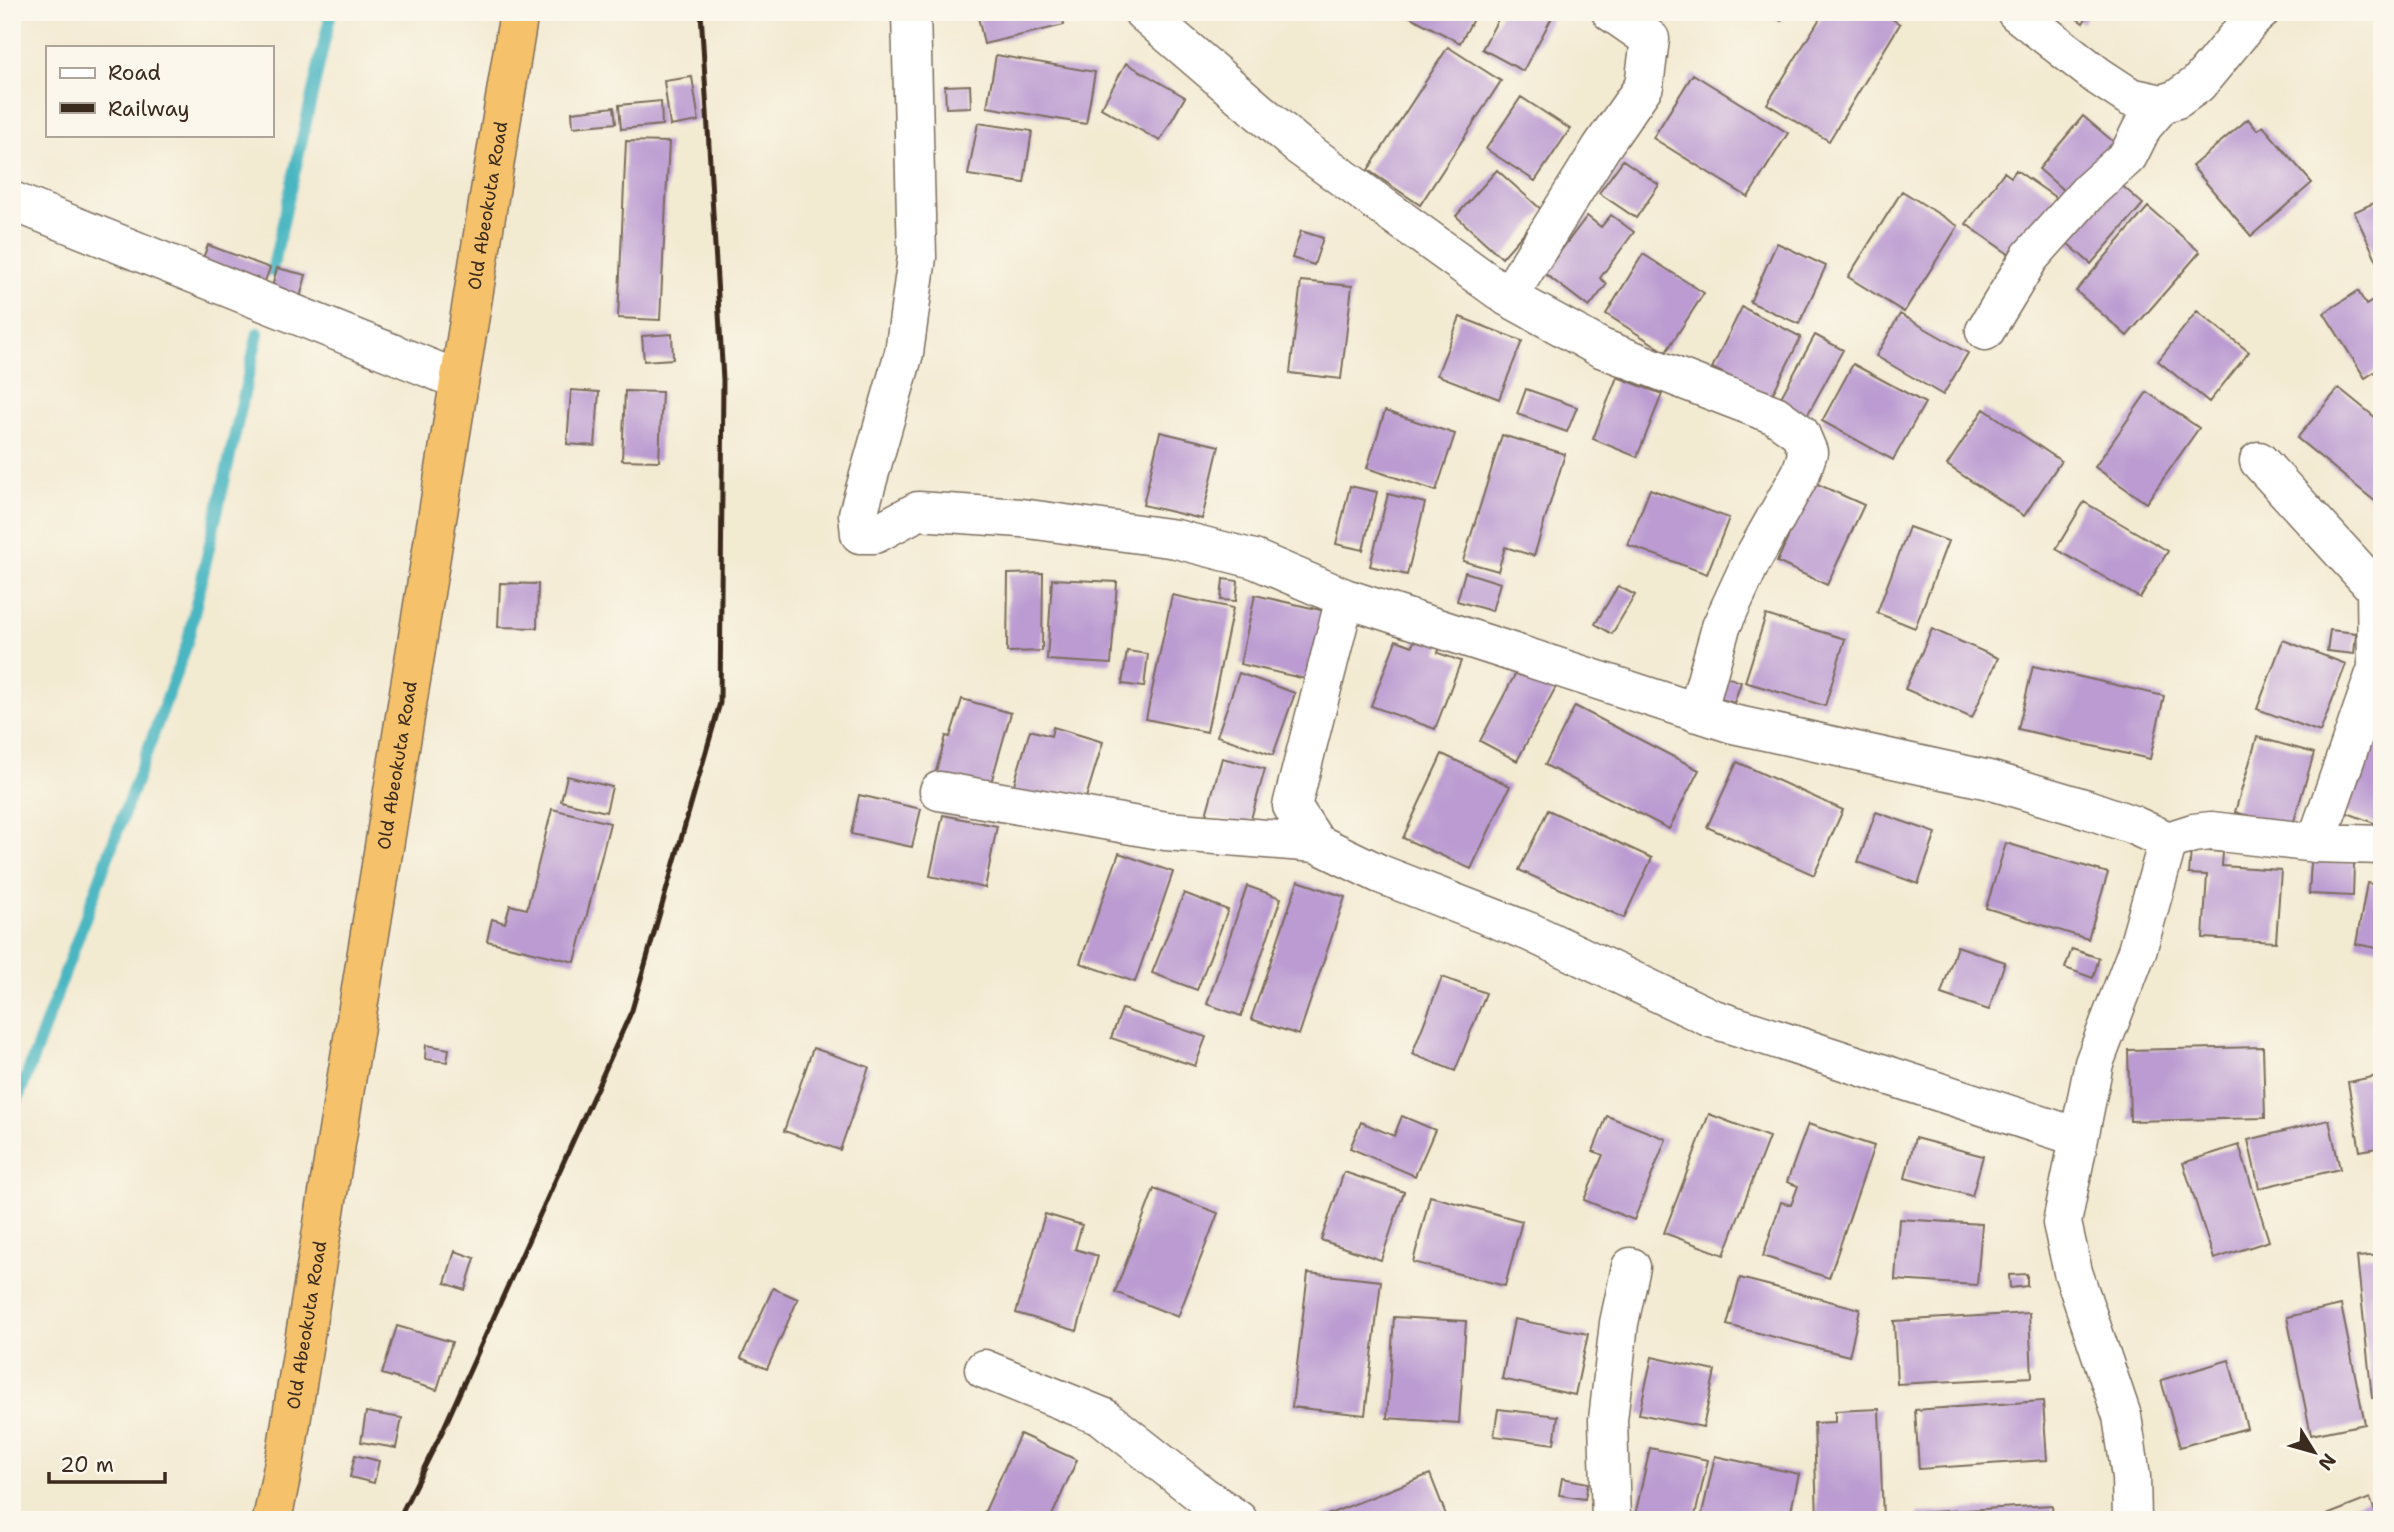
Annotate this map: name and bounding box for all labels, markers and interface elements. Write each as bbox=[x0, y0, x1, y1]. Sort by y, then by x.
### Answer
legend bbox=[46, 46, 273, 136]
text: Road bbox=[108, 59, 161, 87]
text: Railway bbox=[108, 95, 190, 123]
street label: Old Abeokuta Road bbox=[462, 120, 513, 292]
street label: Old Abeokuta Road bbox=[372, 679, 423, 851]
street label: Old Abeokuta Road bbox=[281, 1239, 332, 1411]
north arrow bbox=[2278, 1416, 2348, 1486]
scale bar bbox=[49, 1441, 164, 1485]
text: N bbox=[2313, 1448, 2342, 1475]
text: 20 m bbox=[60, 1451, 114, 1479]

